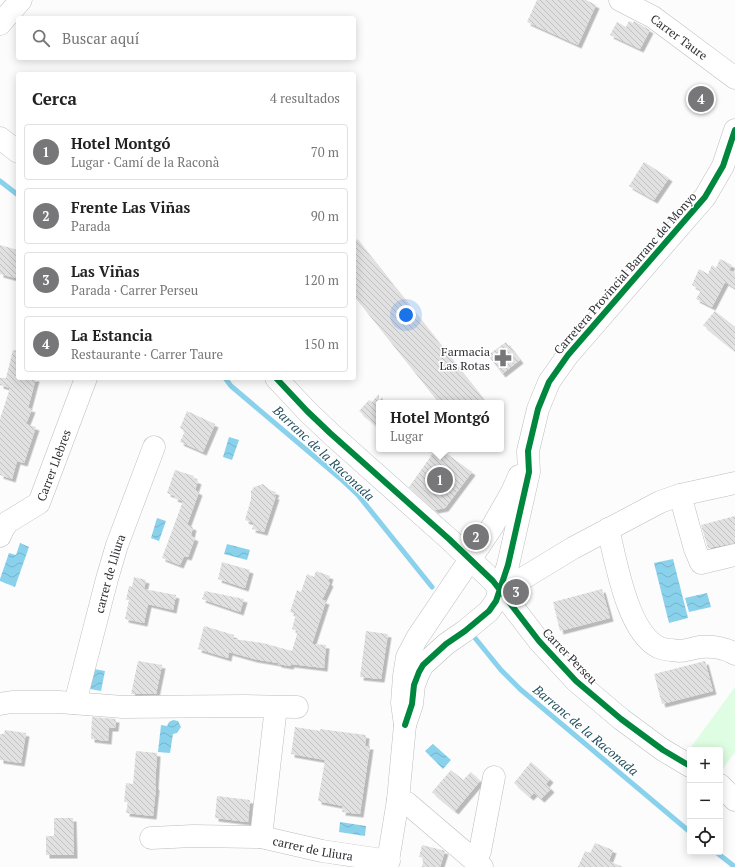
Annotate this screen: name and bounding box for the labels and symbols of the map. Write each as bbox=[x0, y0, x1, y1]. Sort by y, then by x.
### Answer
street label: Carrer Taure bbox=[648, 11, 711, 63]
pin: 4 bbox=[688, 84, 714, 114]
street label: Carretera Provincial Barranc del Monyo bbox=[550, 189, 700, 357]
your location bbox=[396, 305, 416, 325]
place label: Farmacia Las Rotas bbox=[440, 344, 490, 373]
pharmacy icon: Farmacia Las Rotas bbox=[493, 348, 513, 368]
water label: Barranc de la Raconada bbox=[269, 401, 379, 505]
street label: Carrer Llebres bbox=[33, 427, 73, 503]
pin: 1 bbox=[427, 465, 453, 495]
pin: 2 bbox=[463, 522, 489, 552]
street label: carrer de Lliura bbox=[91, 532, 128, 615]
pin: 3 bbox=[503, 577, 529, 607]
street label: Carrer Perseu bbox=[540, 625, 601, 687]
water label: Barranc de la Raconada bbox=[529, 680, 643, 779]
street label: carrer de Lliura bbox=[271, 832, 354, 863]

